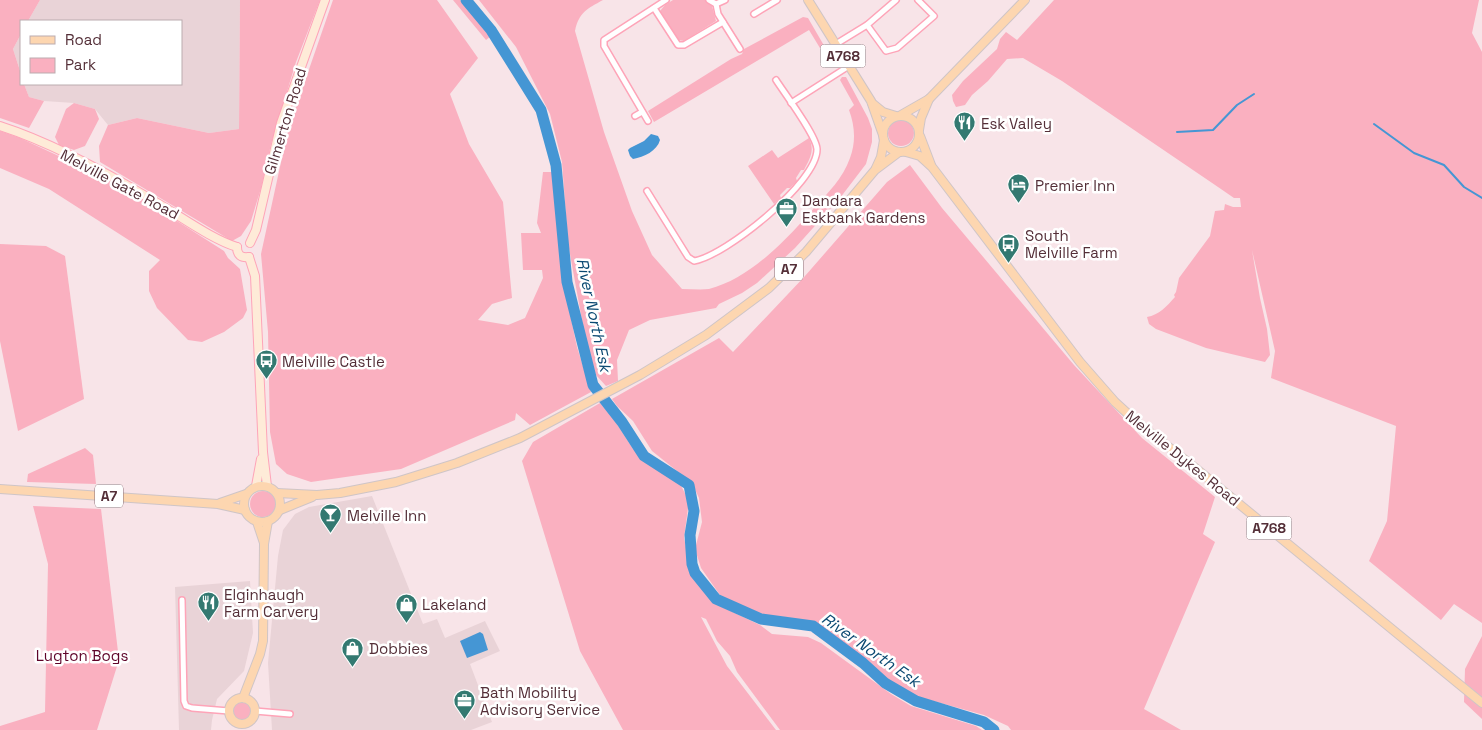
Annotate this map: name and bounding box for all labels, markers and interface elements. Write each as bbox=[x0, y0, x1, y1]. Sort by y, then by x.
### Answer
legend bbox=[20, 20, 182, 85]
text: Road bbox=[65, 30, 102, 49]
road number: A768 bbox=[820, 44, 866, 68]
text: Park bbox=[65, 55, 96, 74]
street label: Gilmerton Road bbox=[260, 65, 310, 177]
restaurant icon: Esk Valley bbox=[953, 111, 977, 142]
place label: Esk Valley bbox=[981, 114, 1052, 133]
street label: Melville Gate Road bbox=[57, 145, 183, 223]
hotel icon: Premier Inn bbox=[1007, 173, 1031, 204]
place label: Premier Inn bbox=[1035, 176, 1115, 195]
place label: Dandara Eskbank Gardens bbox=[802, 191, 925, 227]
office icon: Dandara Eskbank Gardens bbox=[774, 197, 798, 228]
place label: South Melville Farm bbox=[1025, 226, 1118, 262]
bus stop icon: South Melville Farm bbox=[997, 232, 1021, 263]
water label: River North Esk bbox=[572, 256, 617, 376]
road number: A7 bbox=[775, 258, 803, 280]
bus stop icon: Melville Castle bbox=[254, 349, 278, 380]
place label: Melville Castle bbox=[282, 352, 385, 371]
street label: Melville Dykes Road bbox=[1122, 406, 1244, 510]
road number: A7 bbox=[95, 484, 123, 508]
bar icon: Melville Inn bbox=[319, 503, 343, 534]
place label: Melville Inn bbox=[347, 506, 426, 525]
road number: A768 bbox=[1246, 516, 1292, 540]
place label: Elginhaugh Farm Carvery bbox=[224, 585, 318, 621]
restaurant icon: Elginhaugh Farm Carvery bbox=[196, 591, 220, 622]
shop icon: Lakeland bbox=[394, 592, 418, 623]
place label: Lakeland bbox=[422, 595, 487, 614]
water label: River North Esk bbox=[818, 608, 926, 693]
shop icon: Dobbies bbox=[341, 636, 365, 667]
place label: Dobbies bbox=[369, 639, 428, 658]
park label: Lugton Bogs bbox=[36, 646, 128, 665]
place label: Bath Mobility Advisory Service bbox=[480, 683, 600, 719]
office icon: Bath Mobility Advisory Service bbox=[452, 689, 476, 720]

